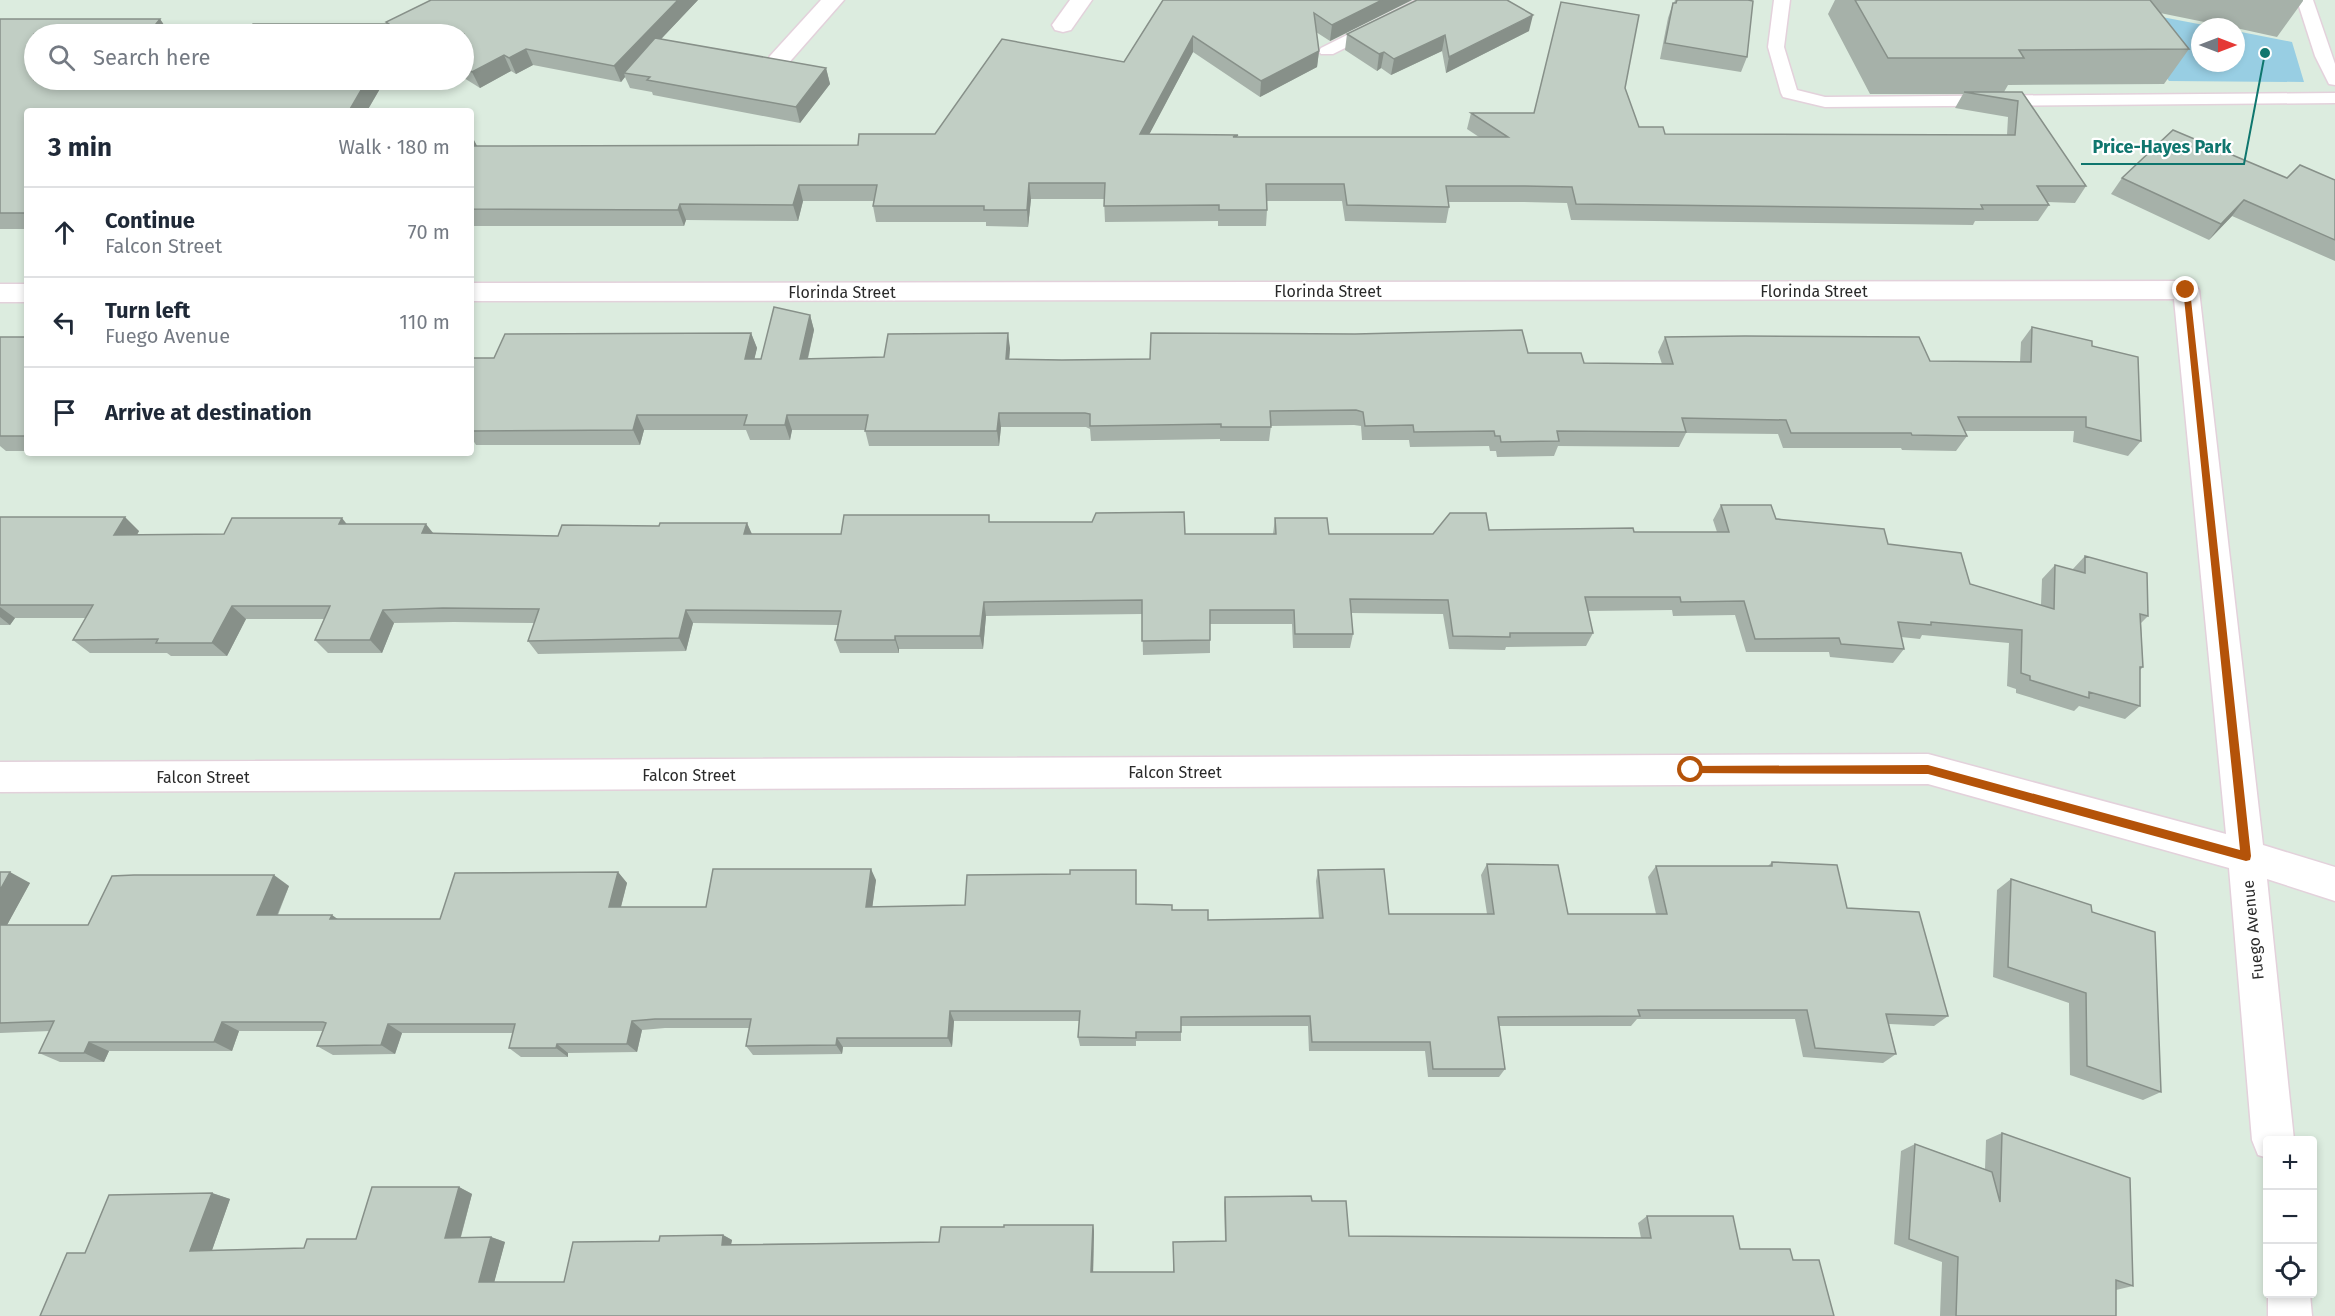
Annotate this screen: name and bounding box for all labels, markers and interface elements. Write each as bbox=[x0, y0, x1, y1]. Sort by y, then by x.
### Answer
north arrow bbox=[2191, 18, 2245, 72]
search box bbox=[24, 24, 474, 90]
icon: search bbox=[45, 41, 78, 74]
text: Search here bbox=[93, 44, 211, 71]
callout: Price-Hayes Park bbox=[2081, 128, 2244, 164]
text: 3 min bbox=[48, 132, 112, 163]
text: Walk · 180 m bbox=[339, 135, 450, 159]
text: Price-Hayes Park bbox=[2093, 136, 2232, 158]
text: Continue bbox=[105, 207, 195, 234]
icon: ahead bbox=[48, 216, 81, 249]
text: 70 m bbox=[408, 220, 450, 244]
text: Falcon Street bbox=[105, 234, 222, 258]
route end bbox=[2172, 276, 2198, 302]
street label: Florinda Street bbox=[1274, 282, 1382, 301]
street label: Florinda Street bbox=[1760, 282, 1868, 301]
street label: Florinda Street bbox=[788, 283, 896, 302]
text: Turn left bbox=[105, 297, 190, 324]
icon: left bbox=[48, 306, 81, 339]
text: 110 m bbox=[399, 310, 450, 334]
text: Fuego Avenue bbox=[105, 324, 230, 348]
icon: arrive bbox=[48, 396, 81, 429]
text: Arrive at destination bbox=[105, 399, 312, 426]
route start bbox=[1677, 756, 1703, 782]
street label: Falcon Street bbox=[1128, 763, 1222, 782]
street label: Falcon Street bbox=[642, 766, 736, 785]
street label: Falcon Street bbox=[156, 768, 250, 787]
street label: Fuego Avenue bbox=[2238, 879, 2268, 981]
map controls bbox=[2263, 1136, 2317, 1298]
button: + bbox=[2263, 1136, 2317, 1190]
button: − bbox=[2263, 1190, 2317, 1244]
button: locate bbox=[2263, 1244, 2317, 1298]

